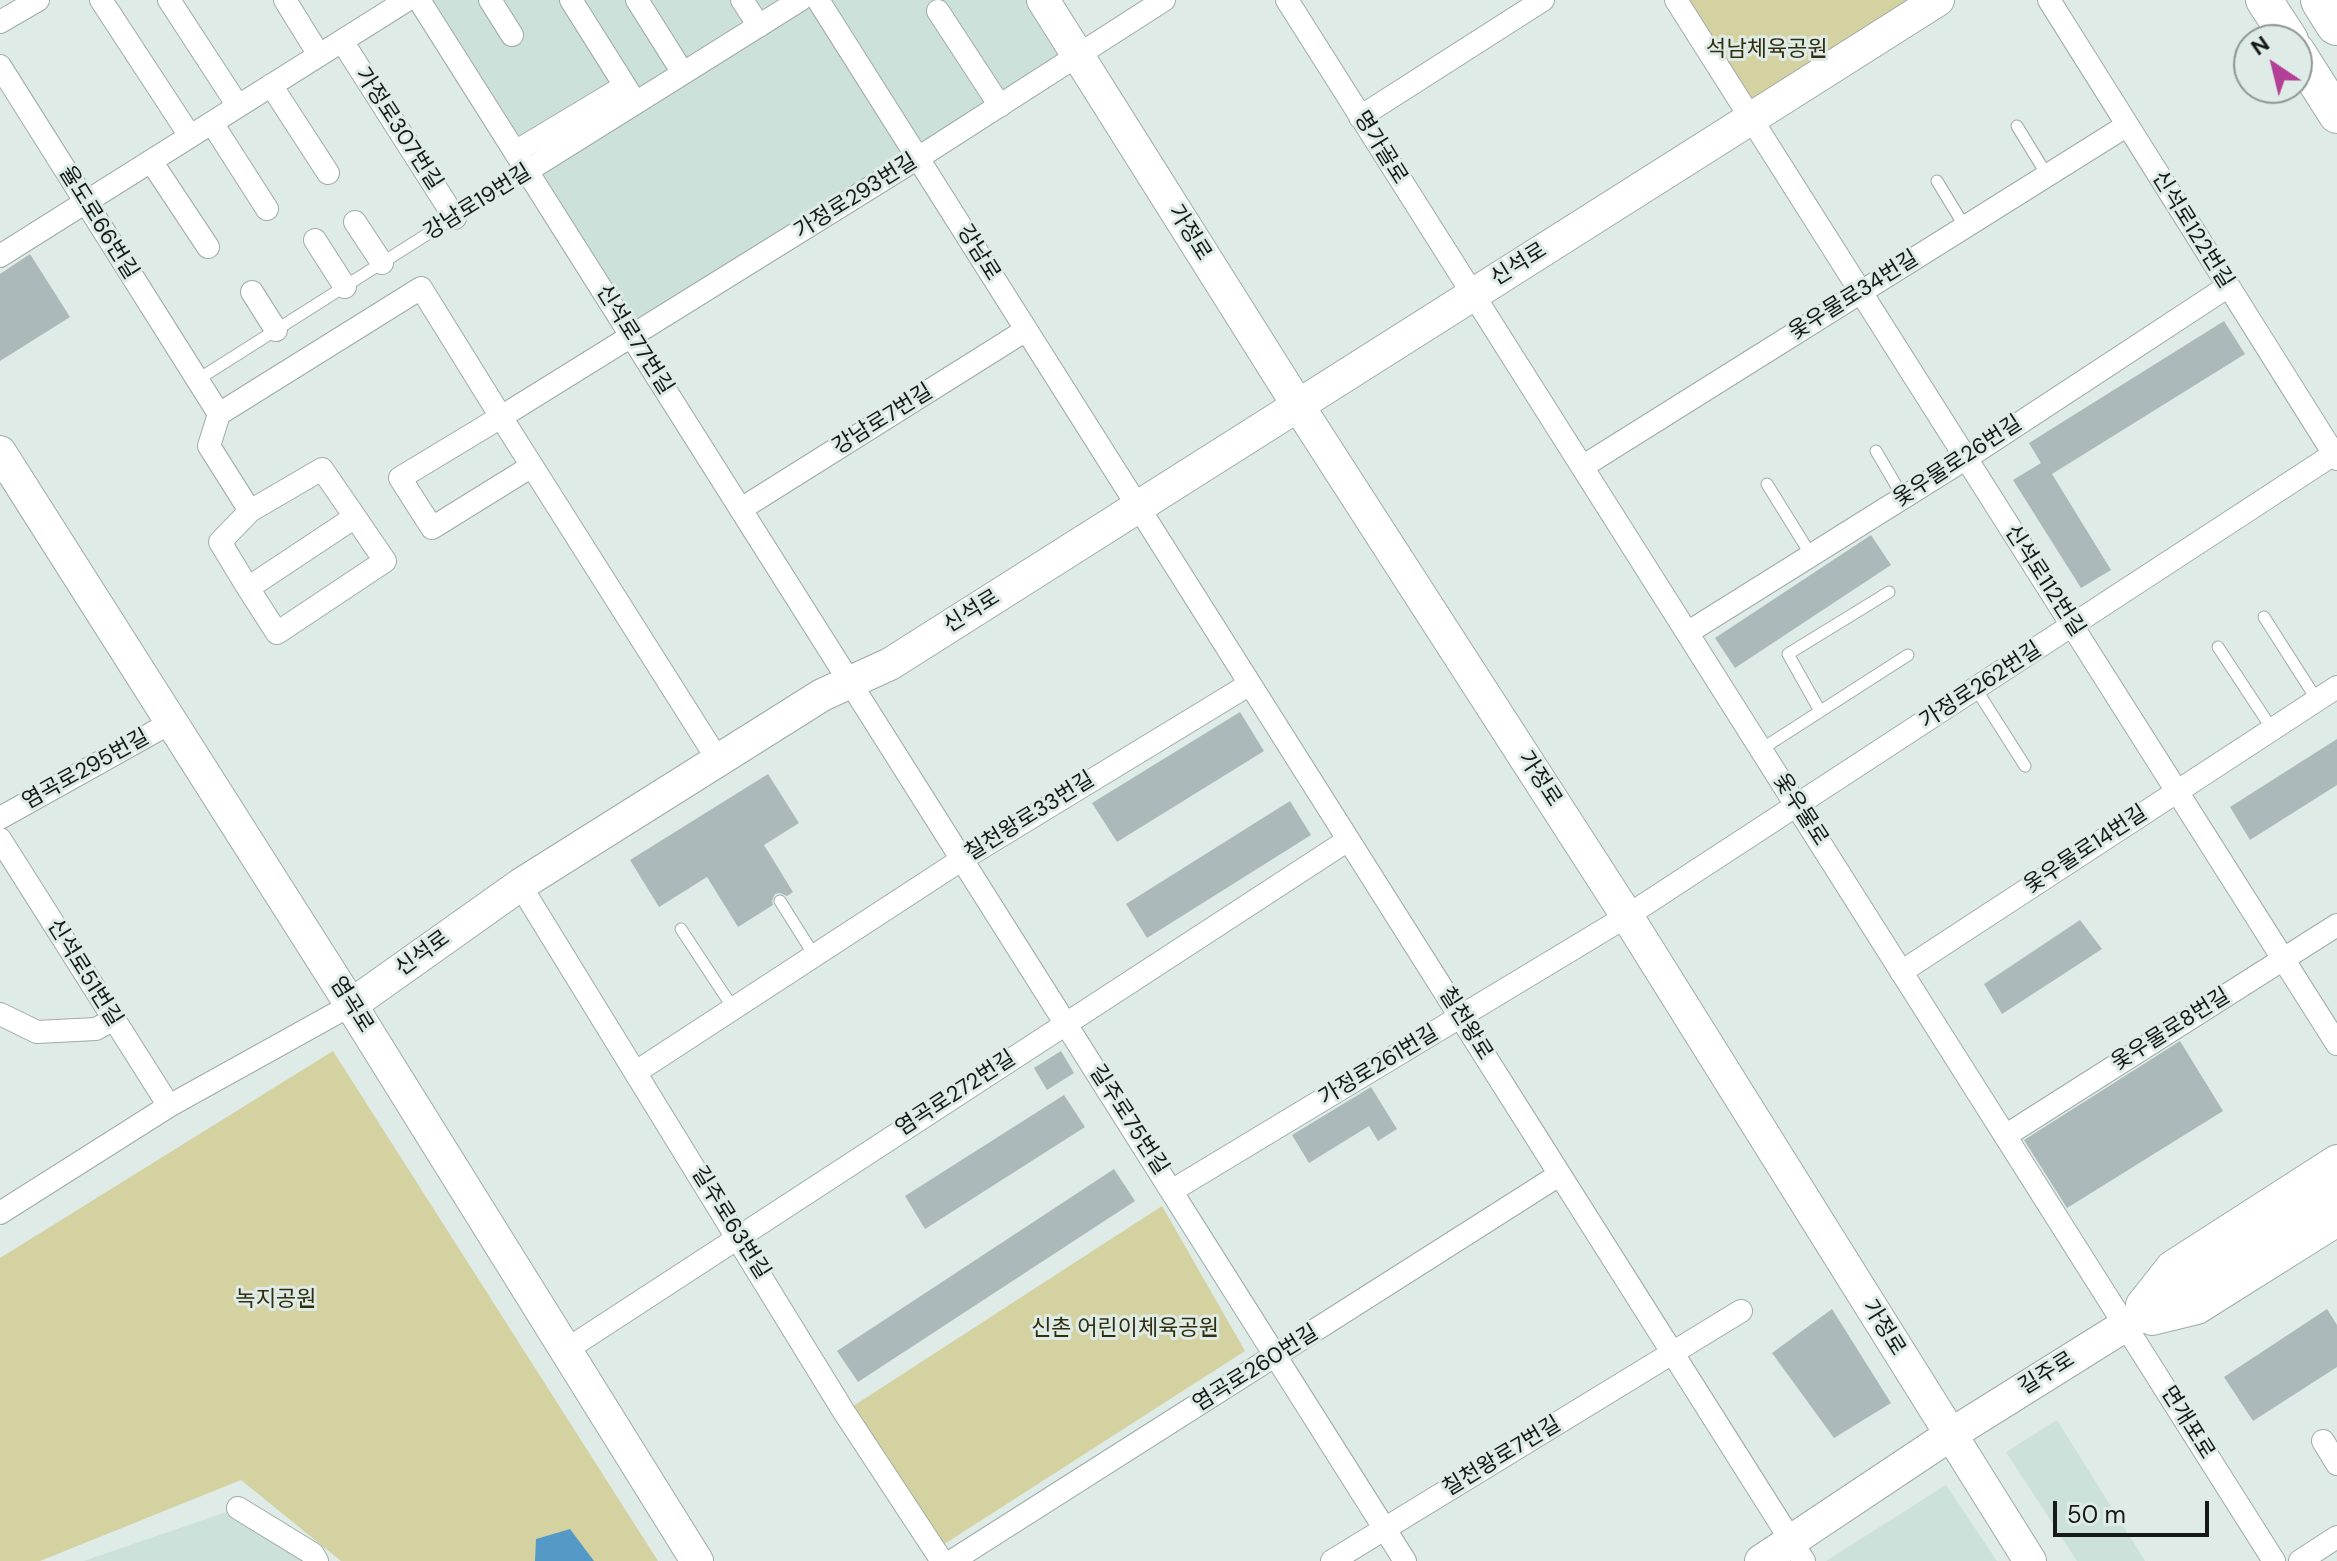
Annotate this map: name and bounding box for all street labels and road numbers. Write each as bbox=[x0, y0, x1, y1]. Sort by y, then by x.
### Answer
street label: 가정로307번길 bbox=[349, 63, 447, 195]
street label: 명가골로 bbox=[1347, 107, 1413, 189]
street label: 가정로293번길 bbox=[790, 149, 922, 245]
street label: 강남로19번길 bbox=[419, 160, 537, 246]
street label: 율도로66번길 bbox=[53, 161, 143, 285]
street label: 신석로122번길 bbox=[2145, 166, 2239, 294]
street label: 가정로 bbox=[1162, 200, 1216, 266]
street label: 강남로 bbox=[951, 220, 1005, 286]
street label: 신석로 bbox=[1486, 238, 1552, 292]
street label: 옻우물로34번길 bbox=[1784, 246, 1924, 346]
street label: 신석로77번길 bbox=[590, 280, 678, 400]
street label: 강남로7번길 bbox=[828, 379, 938, 461]
street label: 옻우물로26번길 bbox=[1889, 411, 2027, 513]
street label: 신석로112번길 bbox=[1998, 520, 2090, 642]
street label: 신석로 bbox=[939, 585, 1005, 639]
street label: 가정로262번길 bbox=[1915, 637, 2047, 735]
street label: 염곡로295번길 bbox=[18, 724, 154, 816]
street label: 가정로 bbox=[1511, 746, 1567, 812]
street label: 칠천왕로33번길 bbox=[960, 767, 1100, 867]
street label: 옻우물로 bbox=[1767, 769, 1833, 851]
street label: 옻우물로14번길 bbox=[2019, 800, 2153, 900]
street label: 신석로51번길 bbox=[41, 914, 127, 1032]
street label: 신석로 bbox=[391, 925, 455, 983]
street label: 염곡로 bbox=[324, 972, 378, 1038]
street label: 칠천왕로 bbox=[1432, 983, 1498, 1065]
street label: 옻우물로8번길 bbox=[2107, 983, 2235, 1077]
street label: 가정로261번길 bbox=[1315, 1020, 1443, 1112]
street label: 염곡로272번길 bbox=[891, 1046, 1021, 1142]
street label: 길주로75번길 bbox=[1083, 1060, 1173, 1180]
street label: 길주로63번길 bbox=[685, 1162, 775, 1284]
street label: 가정로 bbox=[1856, 1295, 1910, 1361]
street label: 염곡로260번길 bbox=[1188, 1320, 1324, 1418]
street label: 길주로 bbox=[2014, 1347, 2080, 1401]
street label: 면개포로 bbox=[2154, 1382, 2220, 1464]
street label: 칠천왕로7번길 bbox=[1438, 1411, 1566, 1503]

